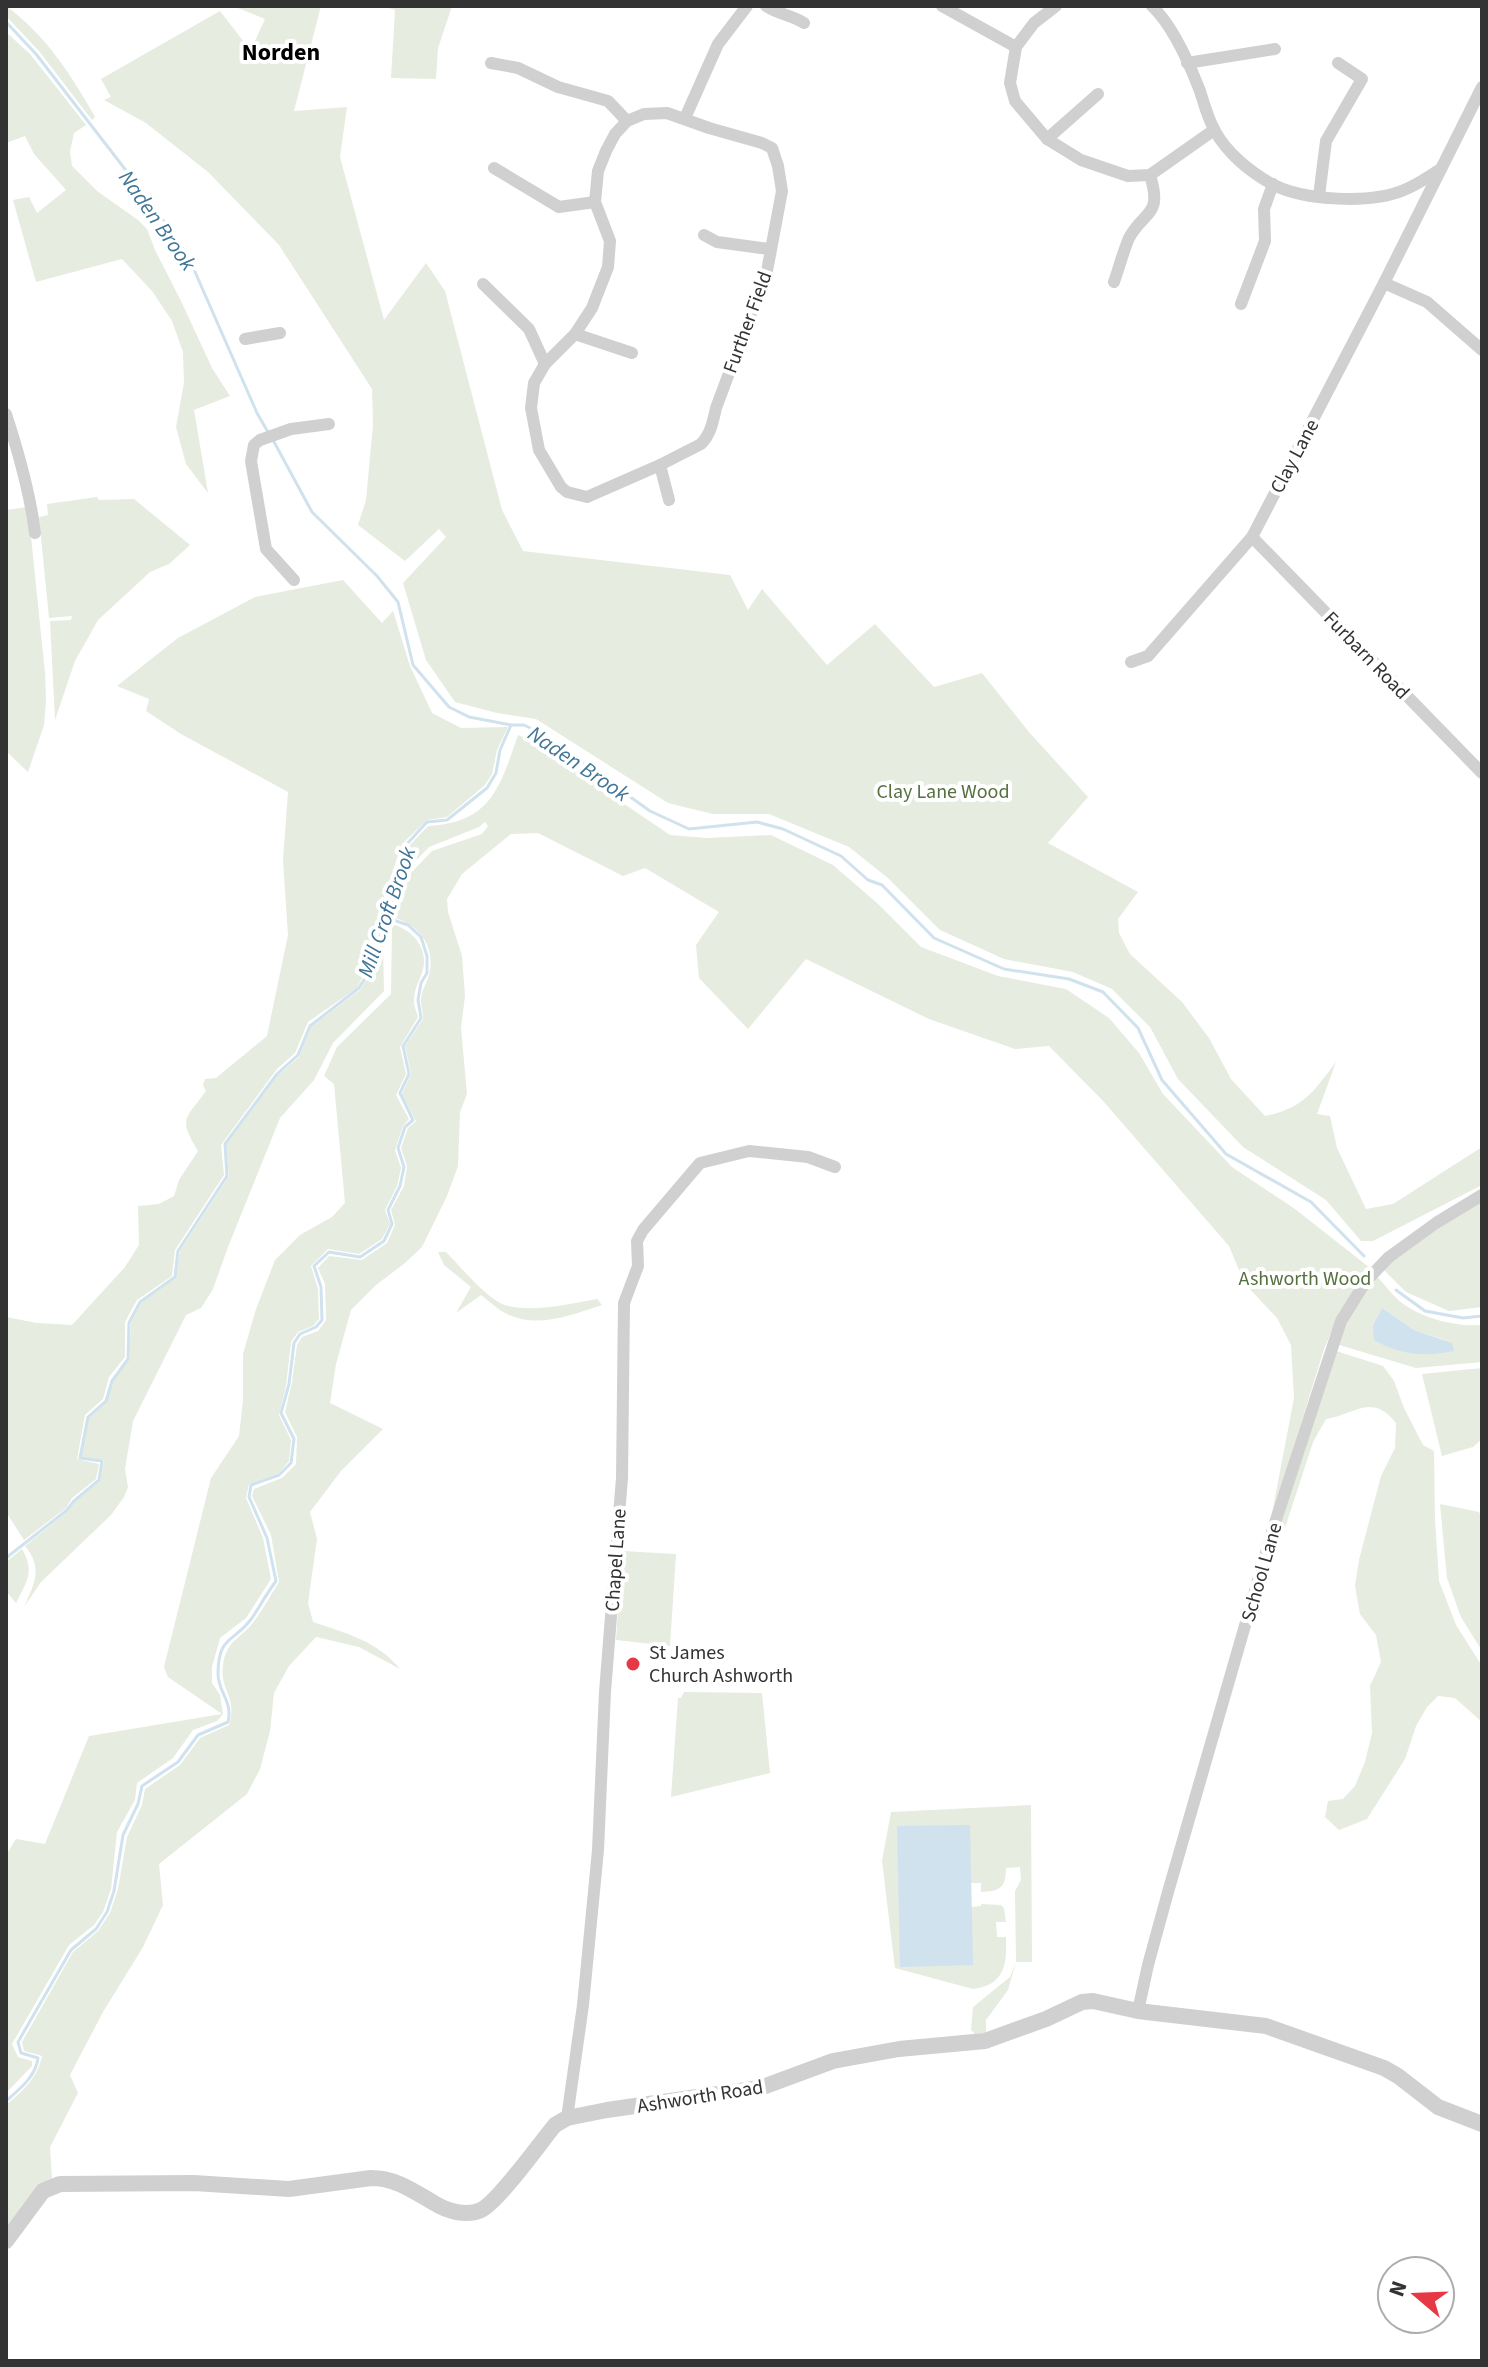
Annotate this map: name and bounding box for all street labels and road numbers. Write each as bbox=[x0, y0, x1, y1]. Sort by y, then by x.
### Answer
street label: Further Field bbox=[717, 267, 779, 377]
street label: Clay Lane bbox=[1264, 414, 1326, 499]
street label: Furbarn Road bbox=[1317, 605, 1416, 706]
street label: Chapel Lane bbox=[598, 1508, 634, 1613]
street label: School Lane bbox=[1234, 1519, 1290, 1625]
street label: Ashworth Road bbox=[635, 2073, 765, 2121]

